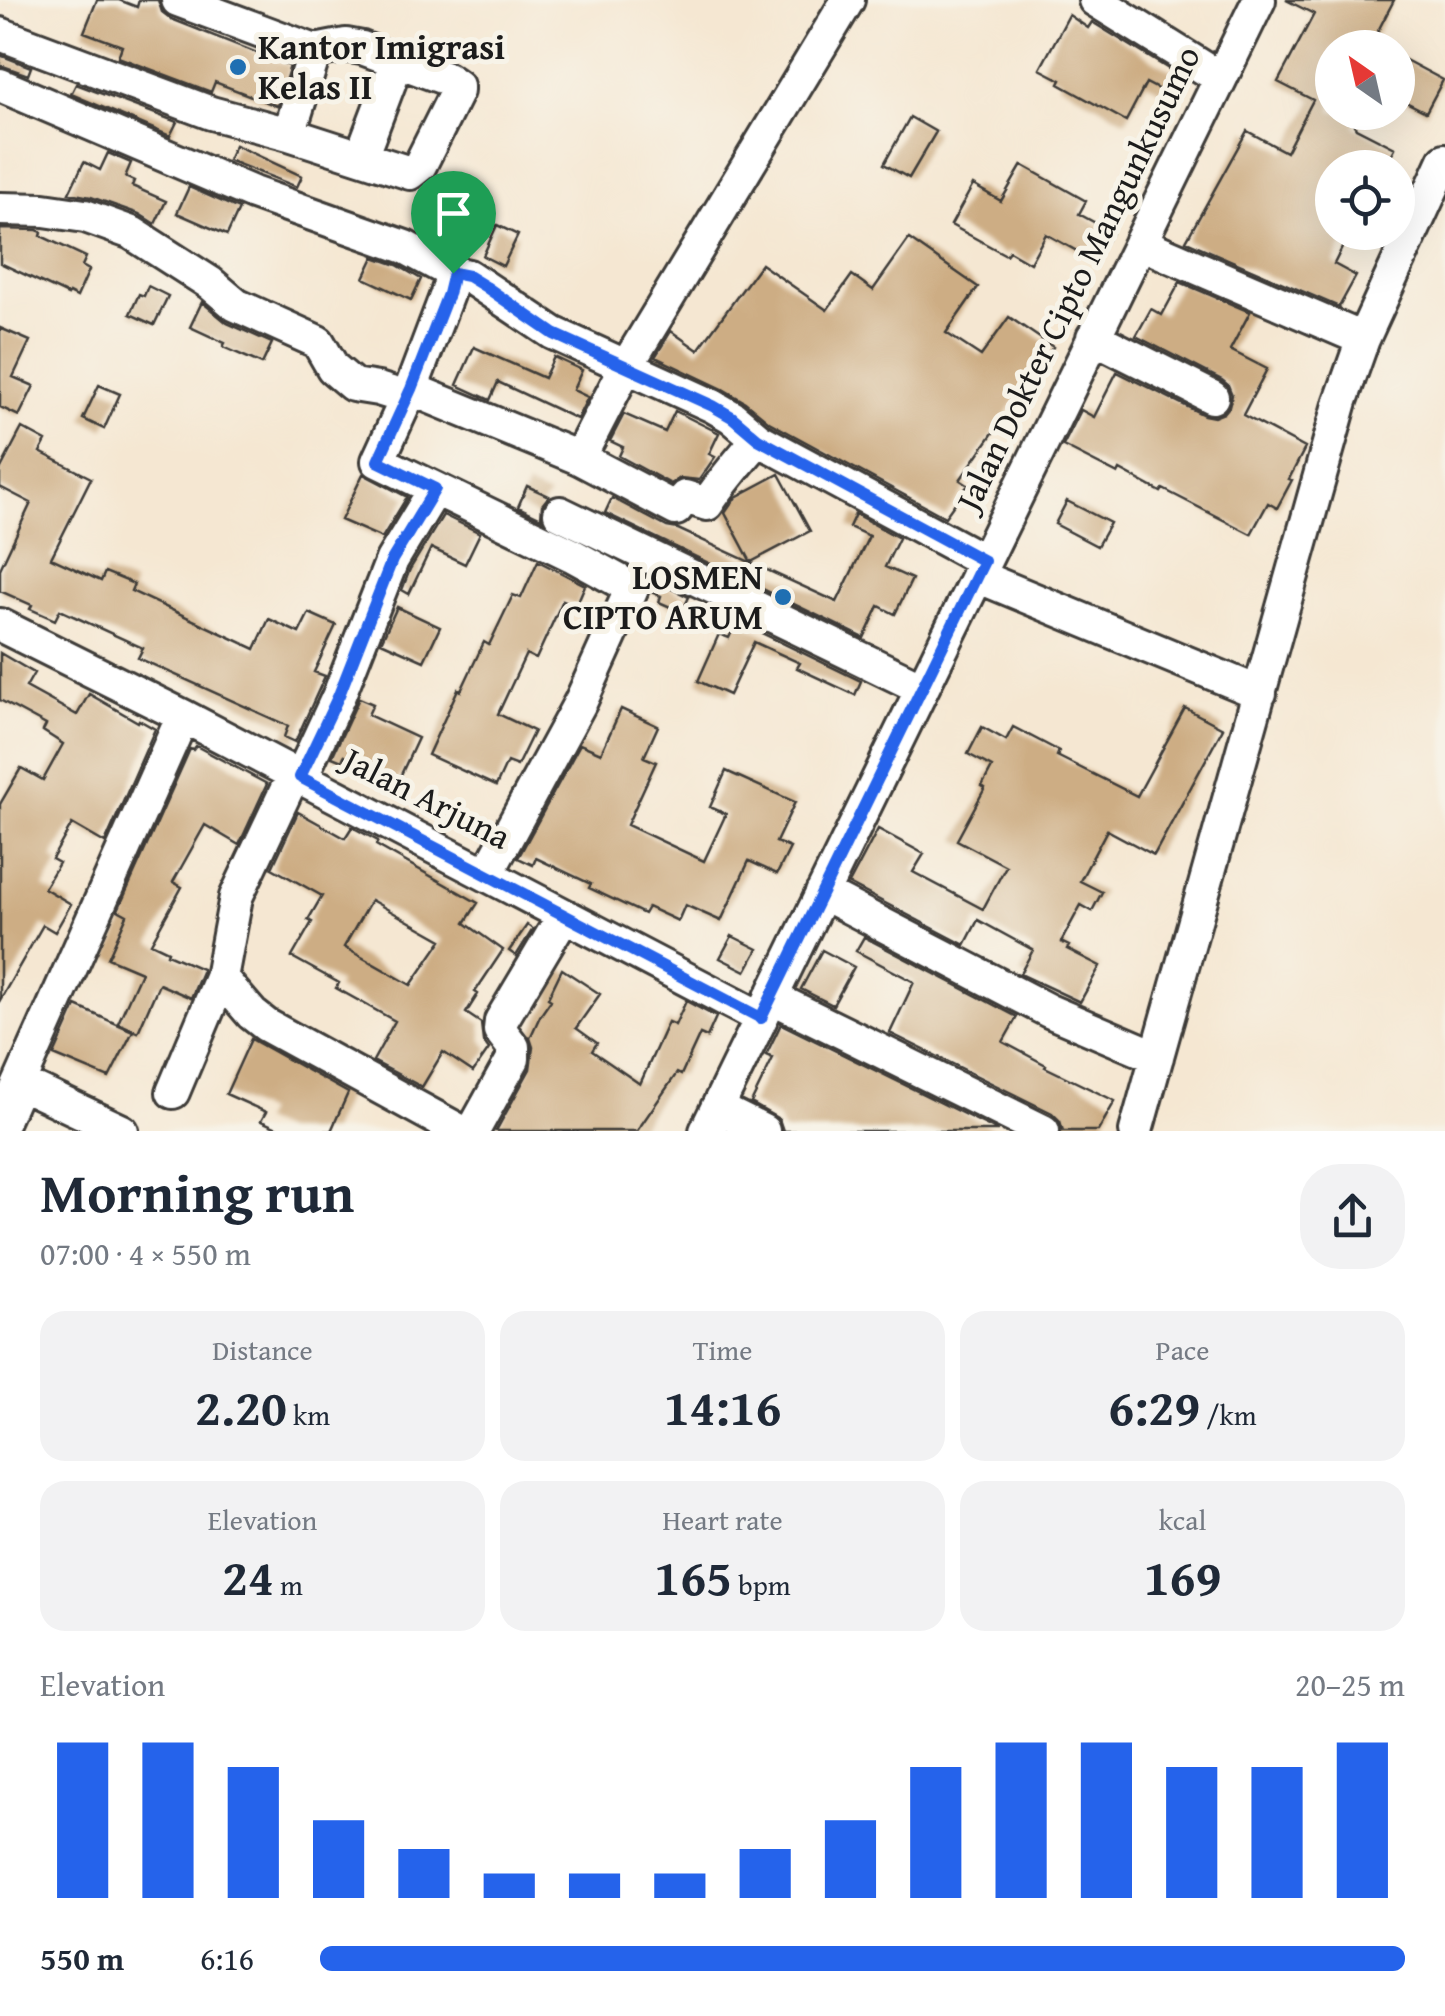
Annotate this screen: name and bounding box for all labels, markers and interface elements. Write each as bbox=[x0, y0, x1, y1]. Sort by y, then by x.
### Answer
place label: Kantor Imigrasi Kelas II bbox=[258, 21, 505, 112]
north arrow bbox=[1315, 30, 1415, 130]
map controls bbox=[1315, 30, 1415, 250]
street label: Jalan Dokter Cipto Mangunkusumo bbox=[941, 37, 1213, 522]
marker: Kantor Imigrasi Kelas II bbox=[227, 56, 249, 78]
button: locate bbox=[1315, 150, 1415, 250]
pin bbox=[411, 171, 496, 274]
icon: arrive bbox=[426, 186, 481, 241]
place label: LOSMEN CIPTO ARUM bbox=[563, 551, 763, 642]
marker: LOSMEN CIPTO ARUM bbox=[772, 586, 794, 608]
street label: Jalan Arjuna bbox=[331, 732, 520, 862]
text: Morning run bbox=[40, 1152, 354, 1232]
button: share bbox=[1300, 1164, 1405, 1269]
text: 07:00 · 4 × 550 m bbox=[40, 1230, 251, 1277]
text: Distance bbox=[212, 1329, 313, 1370]
text: Time bbox=[693, 1329, 752, 1370]
text: Pace bbox=[1156, 1329, 1209, 1370]
text: 2.20 bbox=[195, 1370, 287, 1443]
text: 14:16 bbox=[664, 1370, 781, 1443]
text: 6:29 bbox=[1108, 1370, 1200, 1443]
text: km bbox=[287, 1394, 330, 1435]
text: /km bbox=[1200, 1394, 1257, 1435]
text: Elevation bbox=[208, 1499, 317, 1540]
text: Heart rate bbox=[662, 1499, 783, 1540]
text: kcal bbox=[1159, 1499, 1206, 1540]
text: 24 bbox=[222, 1540, 274, 1613]
text: 165 bbox=[654, 1540, 732, 1613]
text: 169 bbox=[1144, 1540, 1221, 1613]
text: m bbox=[274, 1564, 303, 1605]
text: bpm bbox=[732, 1564, 791, 1605]
text: Elevation bbox=[40, 1661, 165, 1708]
text: 20–25 m bbox=[1295, 1661, 1405, 1708]
text: 550 m bbox=[40, 1935, 124, 1982]
text: 6:16 bbox=[200, 1935, 254, 1982]

